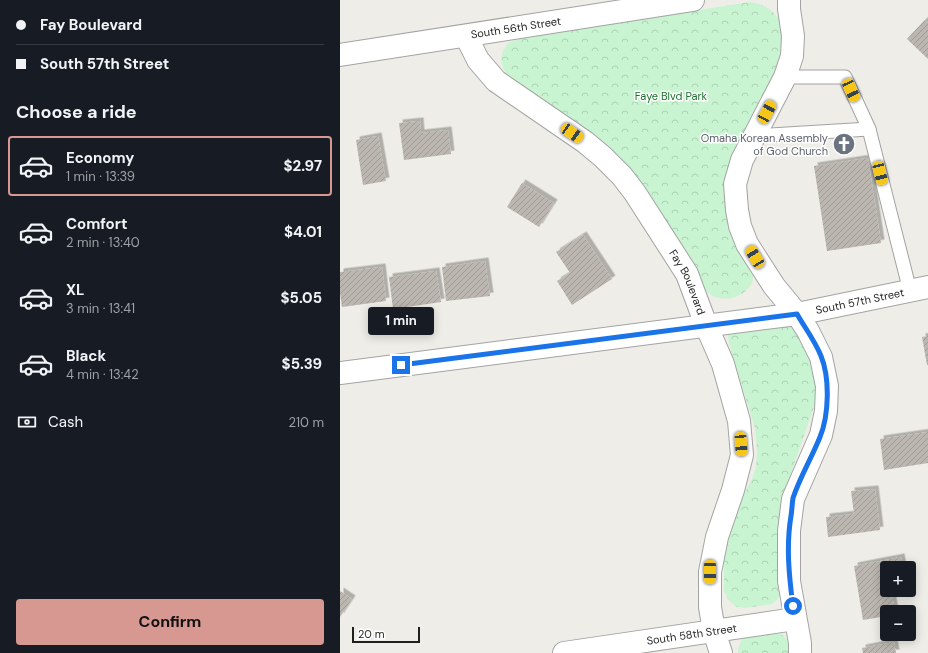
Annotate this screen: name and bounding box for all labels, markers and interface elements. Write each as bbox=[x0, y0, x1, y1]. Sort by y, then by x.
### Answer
street label: South 56th Street bbox=[470, 14, 562, 42]
text: Fay Boulevard bbox=[40, 15, 142, 35]
text: South 57th Street bbox=[40, 54, 169, 74]
car bbox=[840, 77, 862, 103]
park label: Faye Blvd Park bbox=[635, 89, 708, 103]
car bbox=[756, 99, 778, 125]
text: Choose a ride bbox=[16, 100, 137, 124]
car bbox=[559, 121, 585, 145]
place label: Omaha Korean Assembly of God Church bbox=[701, 131, 828, 158]
church icon: Omaha Korean Assembly of God Church bbox=[831, 131, 857, 157]
icon: car bbox=[18, 148, 54, 184]
text: Economy bbox=[66, 148, 134, 168]
text: $2.97 bbox=[284, 156, 322, 176]
car bbox=[871, 160, 889, 186]
text: 1 min · 13:39 bbox=[66, 168, 135, 185]
icon: car bbox=[18, 214, 54, 250]
text: Comfort bbox=[66, 214, 127, 234]
text: $4.01 bbox=[284, 222, 322, 242]
text: 2 min · 13:40 bbox=[66, 234, 140, 251]
car bbox=[744, 244, 766, 270]
street label: Fay Boulevard bbox=[666, 247, 709, 317]
icon: car bbox=[18, 280, 54, 316]
text: XL bbox=[66, 280, 84, 300]
street label: South 57th Street bbox=[814, 285, 905, 317]
text: $5.05 bbox=[281, 288, 322, 308]
text: 3 min · 13:41 bbox=[66, 300, 135, 317]
callout: 1 min bbox=[368, 307, 434, 335]
text: 1 min bbox=[385, 312, 417, 329]
icon: car bbox=[18, 346, 54, 382]
text: Black bbox=[66, 346, 106, 366]
text: $5.39 bbox=[282, 354, 322, 374]
route end bbox=[392, 356, 410, 374]
text: 4 min · 13:42 bbox=[66, 366, 139, 383]
icon: cash bbox=[16, 411, 38, 433]
text: Cash bbox=[48, 412, 83, 432]
text: 210 m bbox=[289, 414, 324, 431]
car bbox=[734, 432, 748, 456]
car bbox=[704, 560, 716, 584]
map controls bbox=[880, 561, 916, 641]
button: + bbox=[880, 561, 916, 597]
route start bbox=[784, 597, 802, 615]
button: Confirm bbox=[16, 599, 324, 645]
button: − bbox=[880, 605, 916, 641]
street label: South 58th Street bbox=[646, 621, 738, 648]
scale bar bbox=[352, 625, 420, 644]
text: 20 m bbox=[358, 627, 384, 641]

